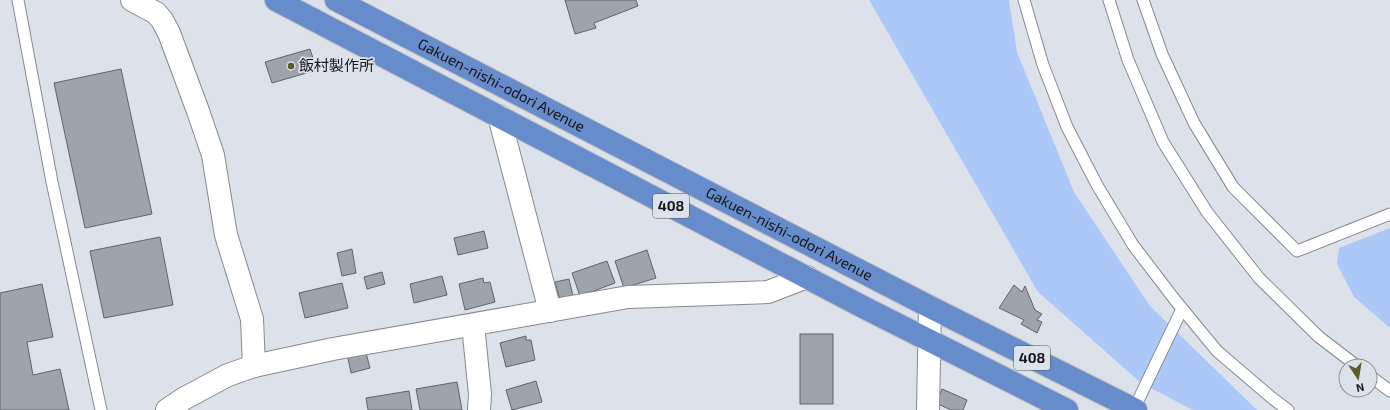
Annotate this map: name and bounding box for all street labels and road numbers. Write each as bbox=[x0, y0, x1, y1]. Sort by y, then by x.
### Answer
street label: Gakuen-nishi-odori Avenue bbox=[415, 34, 588, 135]
street label: Gakuen-nishi-odori Avenue bbox=[703, 183, 876, 284]
road number: 408 bbox=[653, 194, 689, 218]
road number: 408 bbox=[1014, 346, 1050, 370]

